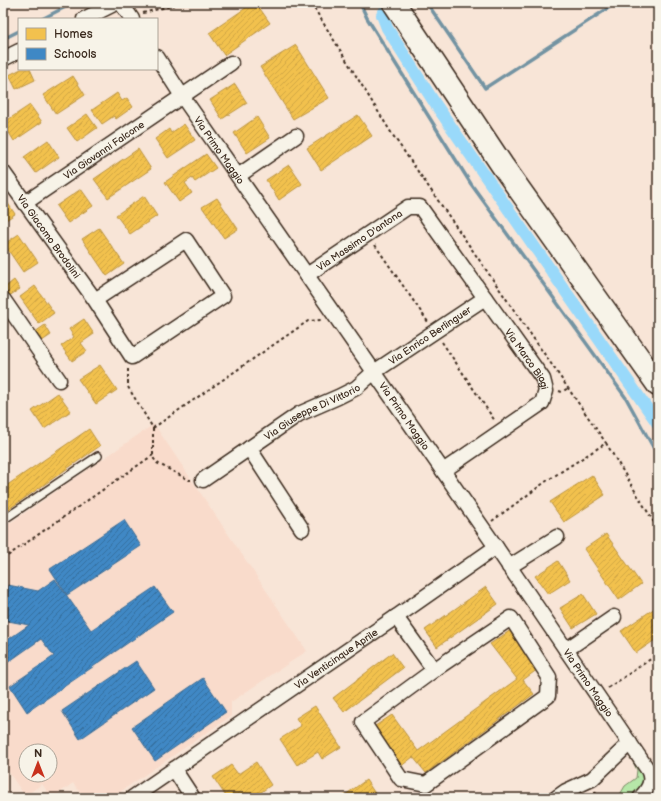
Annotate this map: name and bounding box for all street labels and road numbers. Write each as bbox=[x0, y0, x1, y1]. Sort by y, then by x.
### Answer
street label: Via Primo Maggio bbox=[191, 114, 247, 187]
street label: Via Giovanni Falcone bbox=[61, 119, 147, 182]
street label: Via Giacomo Brodolini bbox=[14, 193, 82, 281]
street label: Via Massimo D'antona bbox=[315, 207, 405, 274]
street label: Via Enrico Berlinguer bbox=[387, 304, 474, 368]
street label: Via Marco Biagi bbox=[502, 327, 550, 391]
street label: Via Primo Maggio bbox=[376, 380, 432, 453]
street label: Via Giuseppe Di Vittorio bbox=[262, 382, 363, 443]
street label: Via Venticinque Aprile bbox=[292, 626, 380, 692]
street label: Via Primo Maggio bbox=[560, 647, 615, 720]

